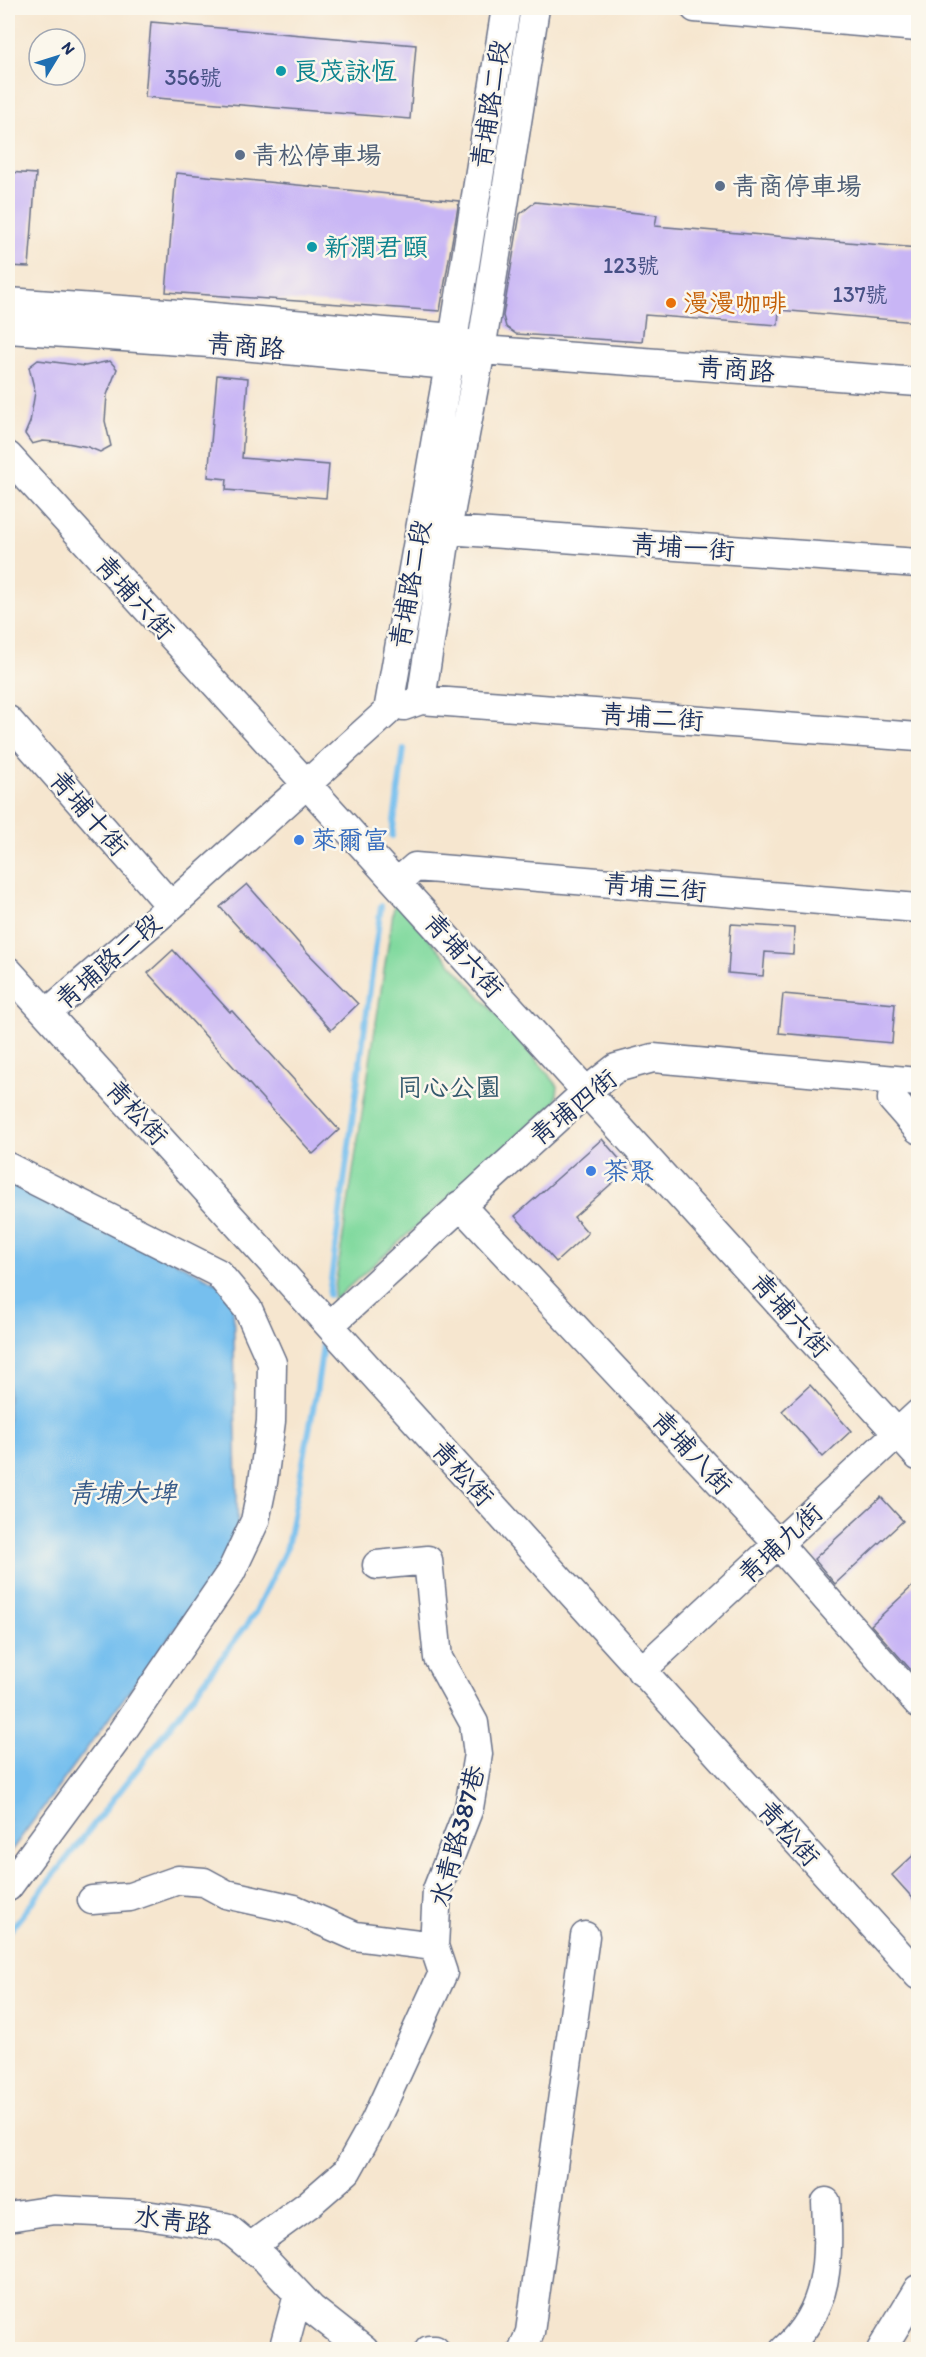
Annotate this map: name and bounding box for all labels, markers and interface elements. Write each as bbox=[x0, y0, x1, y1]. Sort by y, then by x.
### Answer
north arrow bbox=[27, 27, 87, 87]
street label: 青埔路二段 bbox=[464, 37, 516, 171]
text: N bbox=[58, 38, 79, 58]
place label: 良茂詠恆 bbox=[293, 55, 397, 87]
house number: 356號 bbox=[164, 64, 222, 91]
marker: 良茂詠恆 bbox=[274, 64, 288, 78]
place label: 青松停車場 bbox=[252, 139, 382, 171]
marker: 青松停車場 bbox=[233, 148, 247, 162]
place label: 青商停車場 bbox=[732, 170, 862, 202]
marker: 青商停車場 bbox=[713, 179, 727, 193]
place label: 新潤君頤 bbox=[324, 231, 428, 263]
marker: 新潤君頤 bbox=[305, 240, 319, 254]
house number: 123號 bbox=[603, 252, 659, 279]
house number: 137號 bbox=[832, 281, 888, 308]
place label: 漫漫咖啡 bbox=[683, 287, 787, 319]
marker: 漫漫咖啡 bbox=[664, 296, 678, 310]
street label: 青商路 bbox=[206, 327, 286, 365]
street label: 青商路 bbox=[696, 350, 776, 388]
street label: 青埔路二段 bbox=[383, 517, 437, 651]
street label: 青埔一街 bbox=[630, 527, 736, 567]
street label: 青埔六街 bbox=[88, 548, 182, 646]
street label: 青埔二街 bbox=[599, 697, 705, 737]
street label: 青埔十街 bbox=[43, 763, 135, 863]
place label: 萊爾富 bbox=[311, 824, 389, 856]
marker: 萊爾富 bbox=[292, 833, 306, 847]
street label: 青埔三街 bbox=[602, 867, 708, 907]
street label: 青埔路二段 bbox=[48, 906, 168, 1016]
street label: 青埔六街 bbox=[417, 906, 511, 1004]
street label: 青埔四街 bbox=[523, 1062, 623, 1152]
park label: 同心公園 bbox=[397, 1071, 501, 1103]
street label: 青松街 bbox=[99, 1072, 175, 1152]
place label: 茶聚 bbox=[603, 1155, 655, 1187]
marker: 茶聚 bbox=[584, 1164, 598, 1178]
street label: 青埔六街 bbox=[744, 1266, 838, 1364]
street label: 青埔八街 bbox=[645, 1403, 739, 1501]
street label: 青松街 bbox=[425, 1433, 501, 1513]
water label: 青埔大埤 bbox=[68, 1476, 178, 1509]
street label: 青埔九街 bbox=[731, 1496, 829, 1590]
street label: 水青路387巷 bbox=[423, 1762, 491, 1910]
street label: 青松街 bbox=[751, 1793, 827, 1873]
street label: 水青路 bbox=[132, 2199, 214, 2241]

